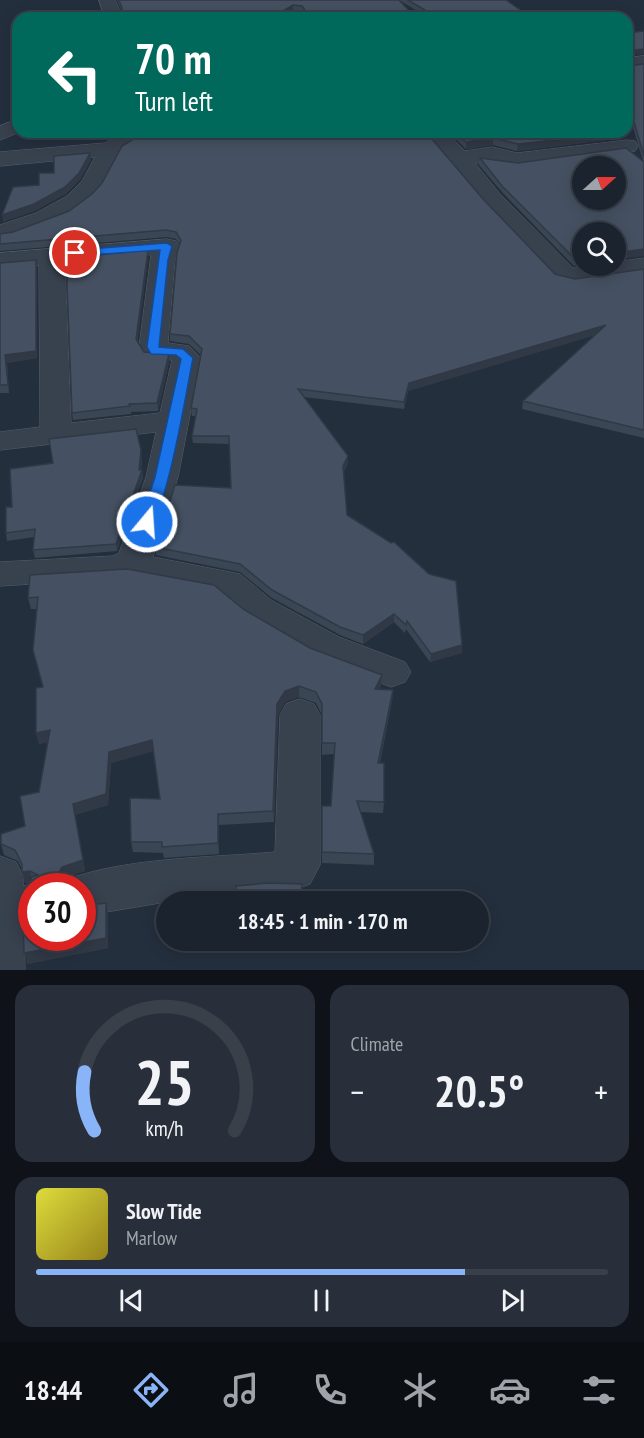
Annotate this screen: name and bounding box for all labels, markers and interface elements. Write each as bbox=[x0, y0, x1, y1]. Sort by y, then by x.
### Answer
text: 70 m bbox=[135, 31, 212, 86]
icon: left bbox=[36, 36, 114, 114]
text: Turn left bbox=[135, 84, 213, 118]
north arrow bbox=[572, 156, 626, 210]
map controls bbox=[572, 156, 626, 276]
button: search bbox=[572, 222, 626, 276]
pin bbox=[49, 227, 100, 278]
icon: arrive bbox=[58, 236, 91, 269]
position arrow bbox=[115, 490, 179, 554]
speed limit sign: 30 bbox=[18, 873, 96, 951]
text: 18:45 · 1 min · 170 m bbox=[237, 907, 408, 935]
text: Climate bbox=[351, 1031, 403, 1057]
text: 25 bbox=[135, 1041, 195, 1122]
text: 20.5° bbox=[434, 1061, 524, 1119]
text: − bbox=[351, 1070, 364, 1113]
text: + bbox=[594, 1070, 608, 1113]
text: km/h bbox=[146, 1114, 184, 1142]
text: Slow Tide bbox=[126, 1197, 202, 1225]
text: Marlow bbox=[126, 1225, 177, 1251]
icon: previous bbox=[115, 1284, 148, 1317]
icon: pause bbox=[305, 1284, 338, 1317]
icon: next bbox=[496, 1284, 529, 1317]
icon: directions bbox=[130, 1369, 172, 1411]
icon: music bbox=[220, 1369, 262, 1411]
icon: phone bbox=[309, 1369, 351, 1411]
icon: climate bbox=[399, 1369, 441, 1411]
icon: car bbox=[489, 1369, 531, 1411]
icon: filters bbox=[578, 1369, 620, 1411]
text: 18:44 bbox=[24, 1373, 82, 1407]

